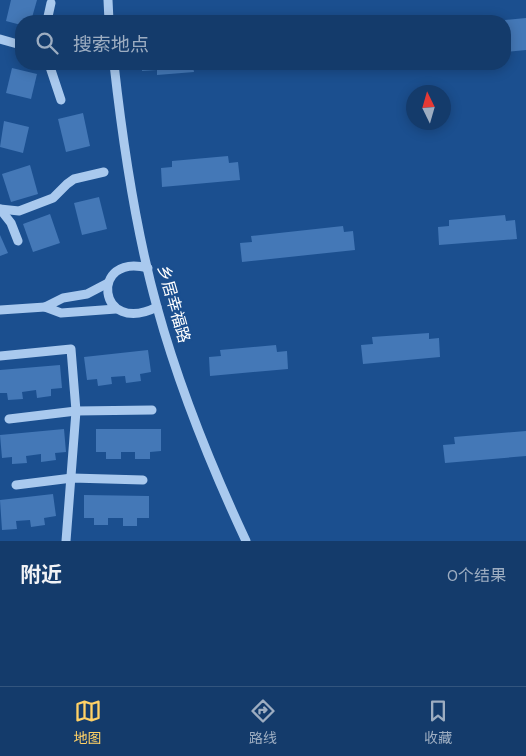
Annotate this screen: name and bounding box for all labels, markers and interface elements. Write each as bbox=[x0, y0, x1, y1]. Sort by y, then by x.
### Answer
search box bbox=[15, 15, 511, 70]
icon: search bbox=[33, 29, 61, 57]
text: 搜索地点 bbox=[73, 32, 149, 57]
north arrow bbox=[406, 85, 451, 130]
street label: 乡居幸福路 bbox=[153, 263, 195, 345]
text: 附近 bbox=[20, 561, 62, 589]
text: 0个结果 bbox=[447, 565, 506, 586]
tab: 地图 bbox=[74, 697, 102, 747]
tab: 路线 bbox=[249, 697, 277, 747]
tab: 收藏 bbox=[424, 697, 452, 747]

